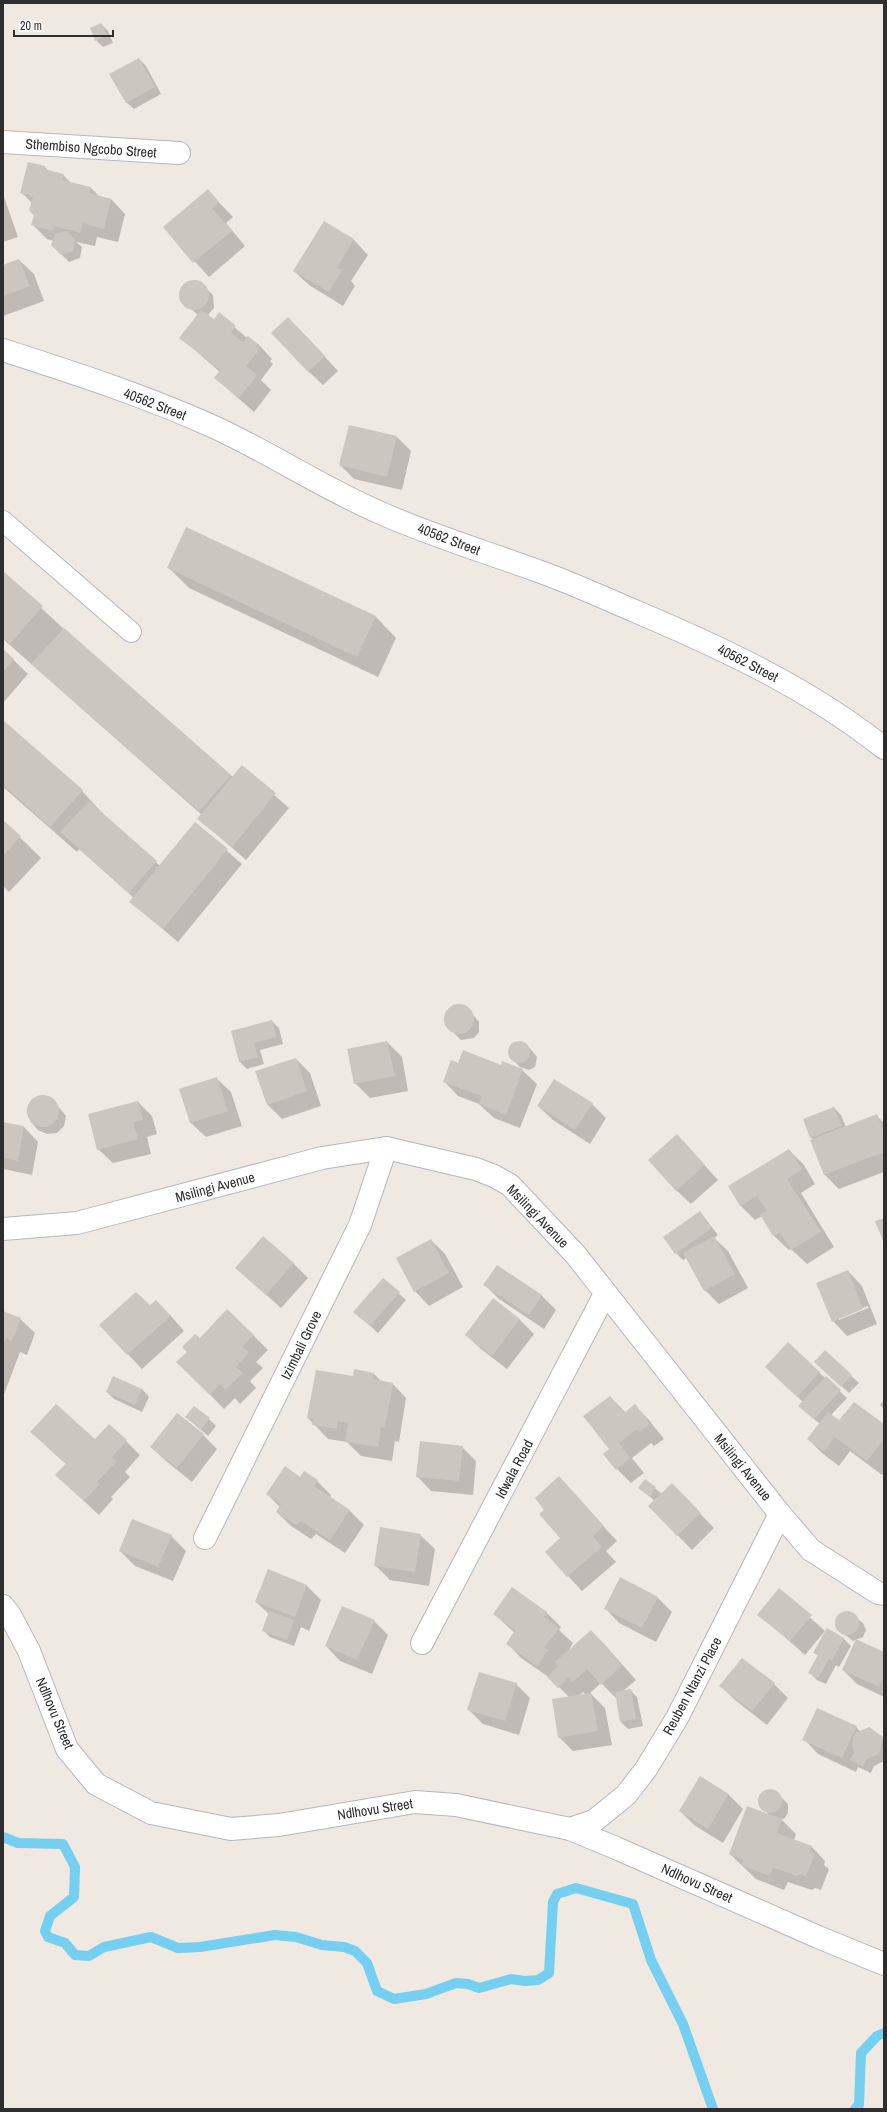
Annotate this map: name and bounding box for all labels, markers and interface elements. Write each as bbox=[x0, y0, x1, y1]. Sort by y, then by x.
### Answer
scale bar bbox=[14, 12, 113, 38]
text: 20 m bbox=[20, 18, 42, 34]
street label: Sthembiso Ngcobo Street bbox=[25, 134, 157, 162]
street label: 40562 Street bbox=[121, 384, 189, 424]
street label: 40562 Street bbox=[415, 519, 483, 559]
street label: 40562 Street bbox=[715, 640, 781, 686]
street label: Msilingi Avenue bbox=[173, 1168, 257, 1206]
street label: Msilingi Avenue bbox=[503, 1180, 573, 1252]
street label: Izimbali Grove bbox=[277, 1308, 325, 1382]
street label: Msilingi Avenue bbox=[710, 1430, 776, 1504]
street label: Idwala Road bbox=[491, 1437, 537, 1501]
street label: Reuben Ntanzi Place bbox=[659, 1634, 725, 1738]
street label: Ndlhovu Street bbox=[32, 1675, 78, 1751]
street label: Ndlhovu Street bbox=[336, 1794, 414, 1824]
street label: Ndlhovu Street bbox=[659, 1859, 735, 1907]

